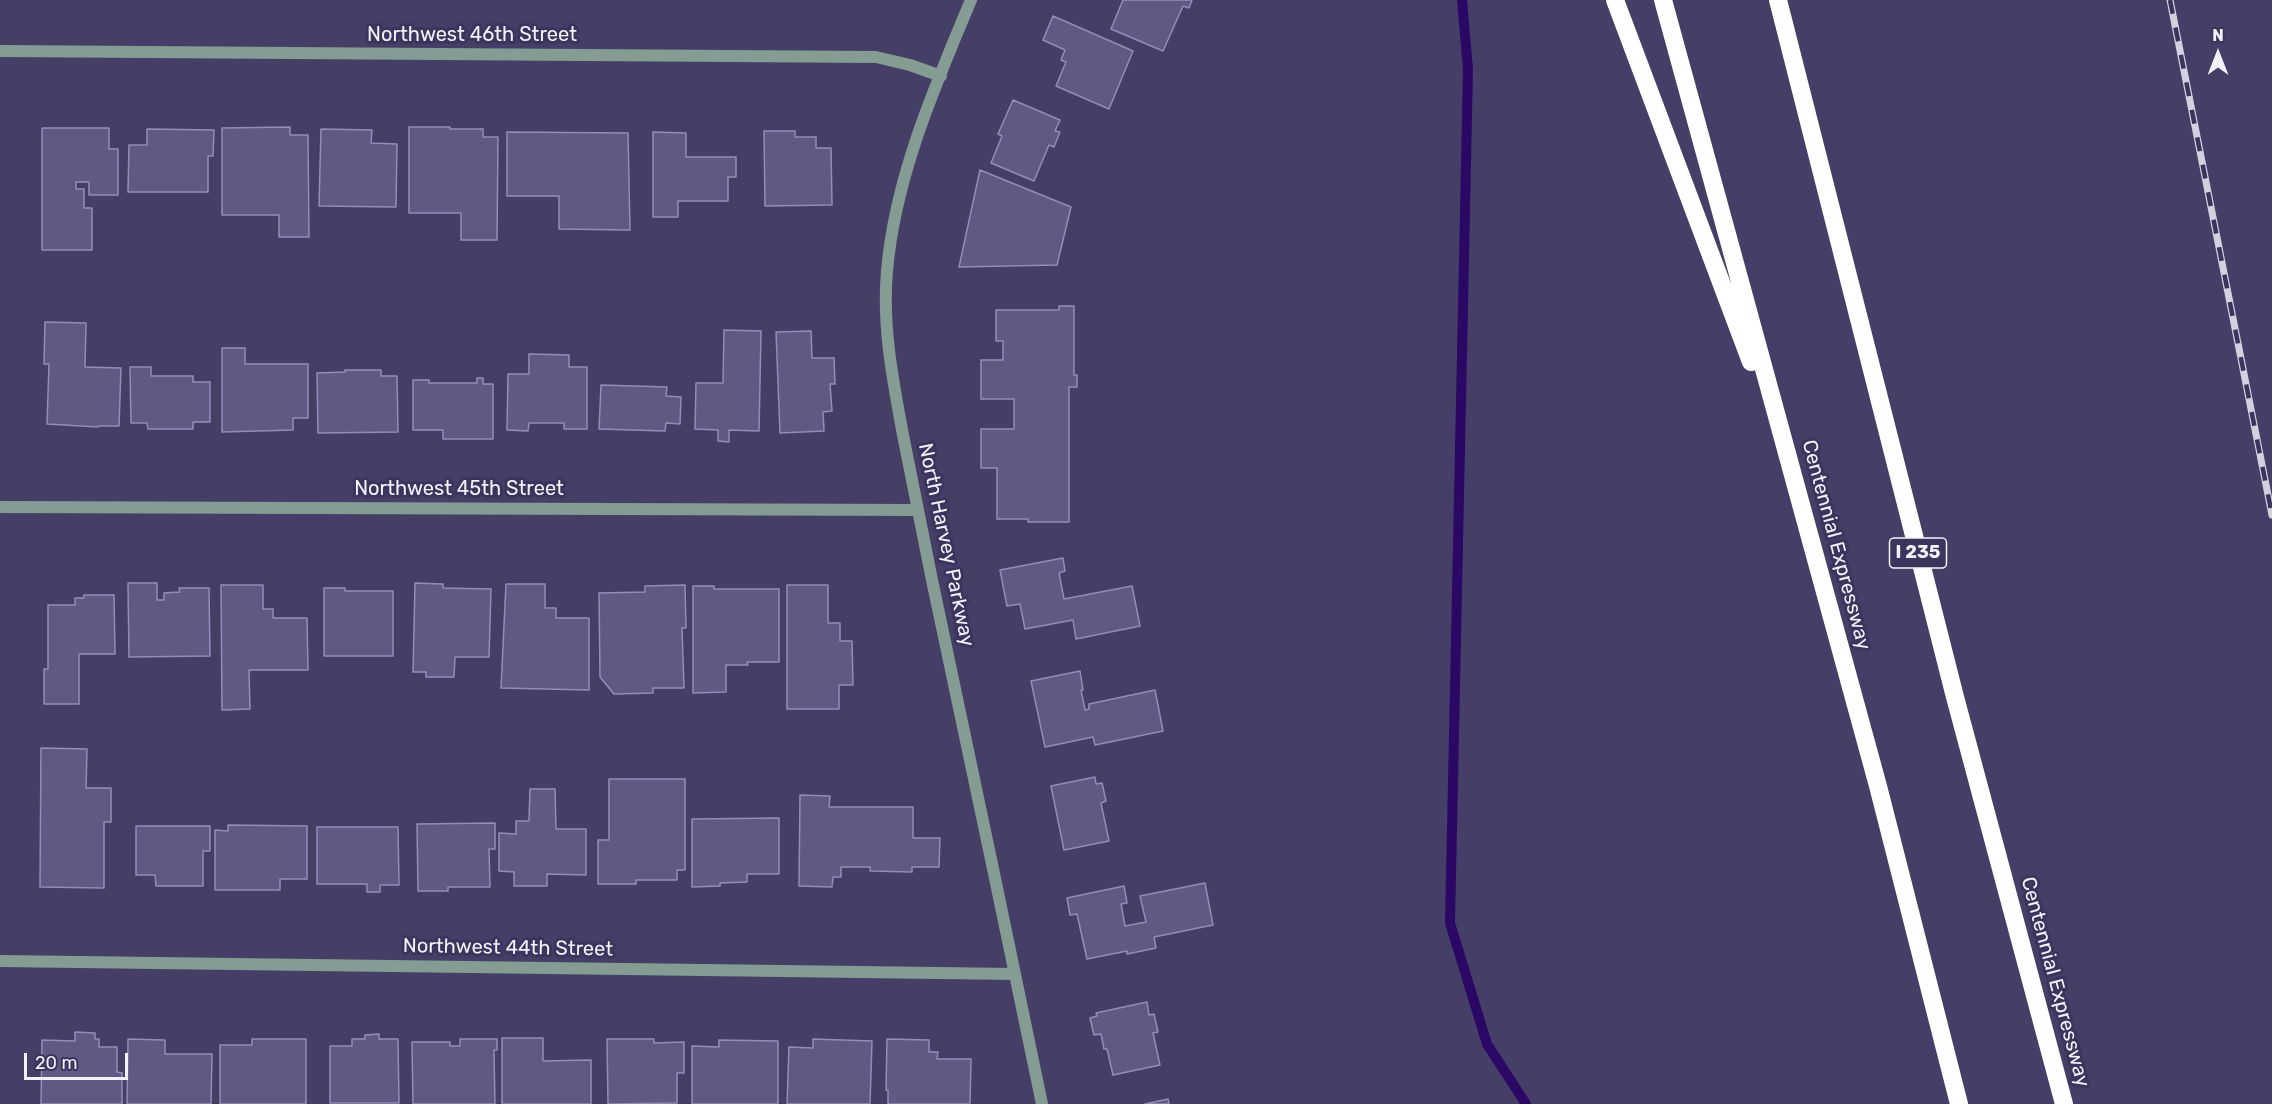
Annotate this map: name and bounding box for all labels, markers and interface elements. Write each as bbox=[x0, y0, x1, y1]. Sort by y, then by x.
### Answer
street label: Northwest 46th Street bbox=[367, 23, 577, 47]
north arrow bbox=[2188, 24, 2248, 84]
text: N bbox=[2212, 26, 2224, 45]
street label: Centennial Expressway bbox=[1796, 437, 1876, 653]
street label: North Harvey Parkway bbox=[913, 441, 979, 649]
street label: Northwest 45th Street bbox=[354, 477, 564, 501]
road number: I 235 bbox=[1890, 538, 1946, 568]
street label: Centennial Expressway bbox=[2015, 874, 2095, 1090]
street label: Northwest 44th Street bbox=[403, 934, 613, 962]
scale bar bbox=[27, 1041, 130, 1079]
text: 20 m bbox=[35, 1052, 77, 1074]

